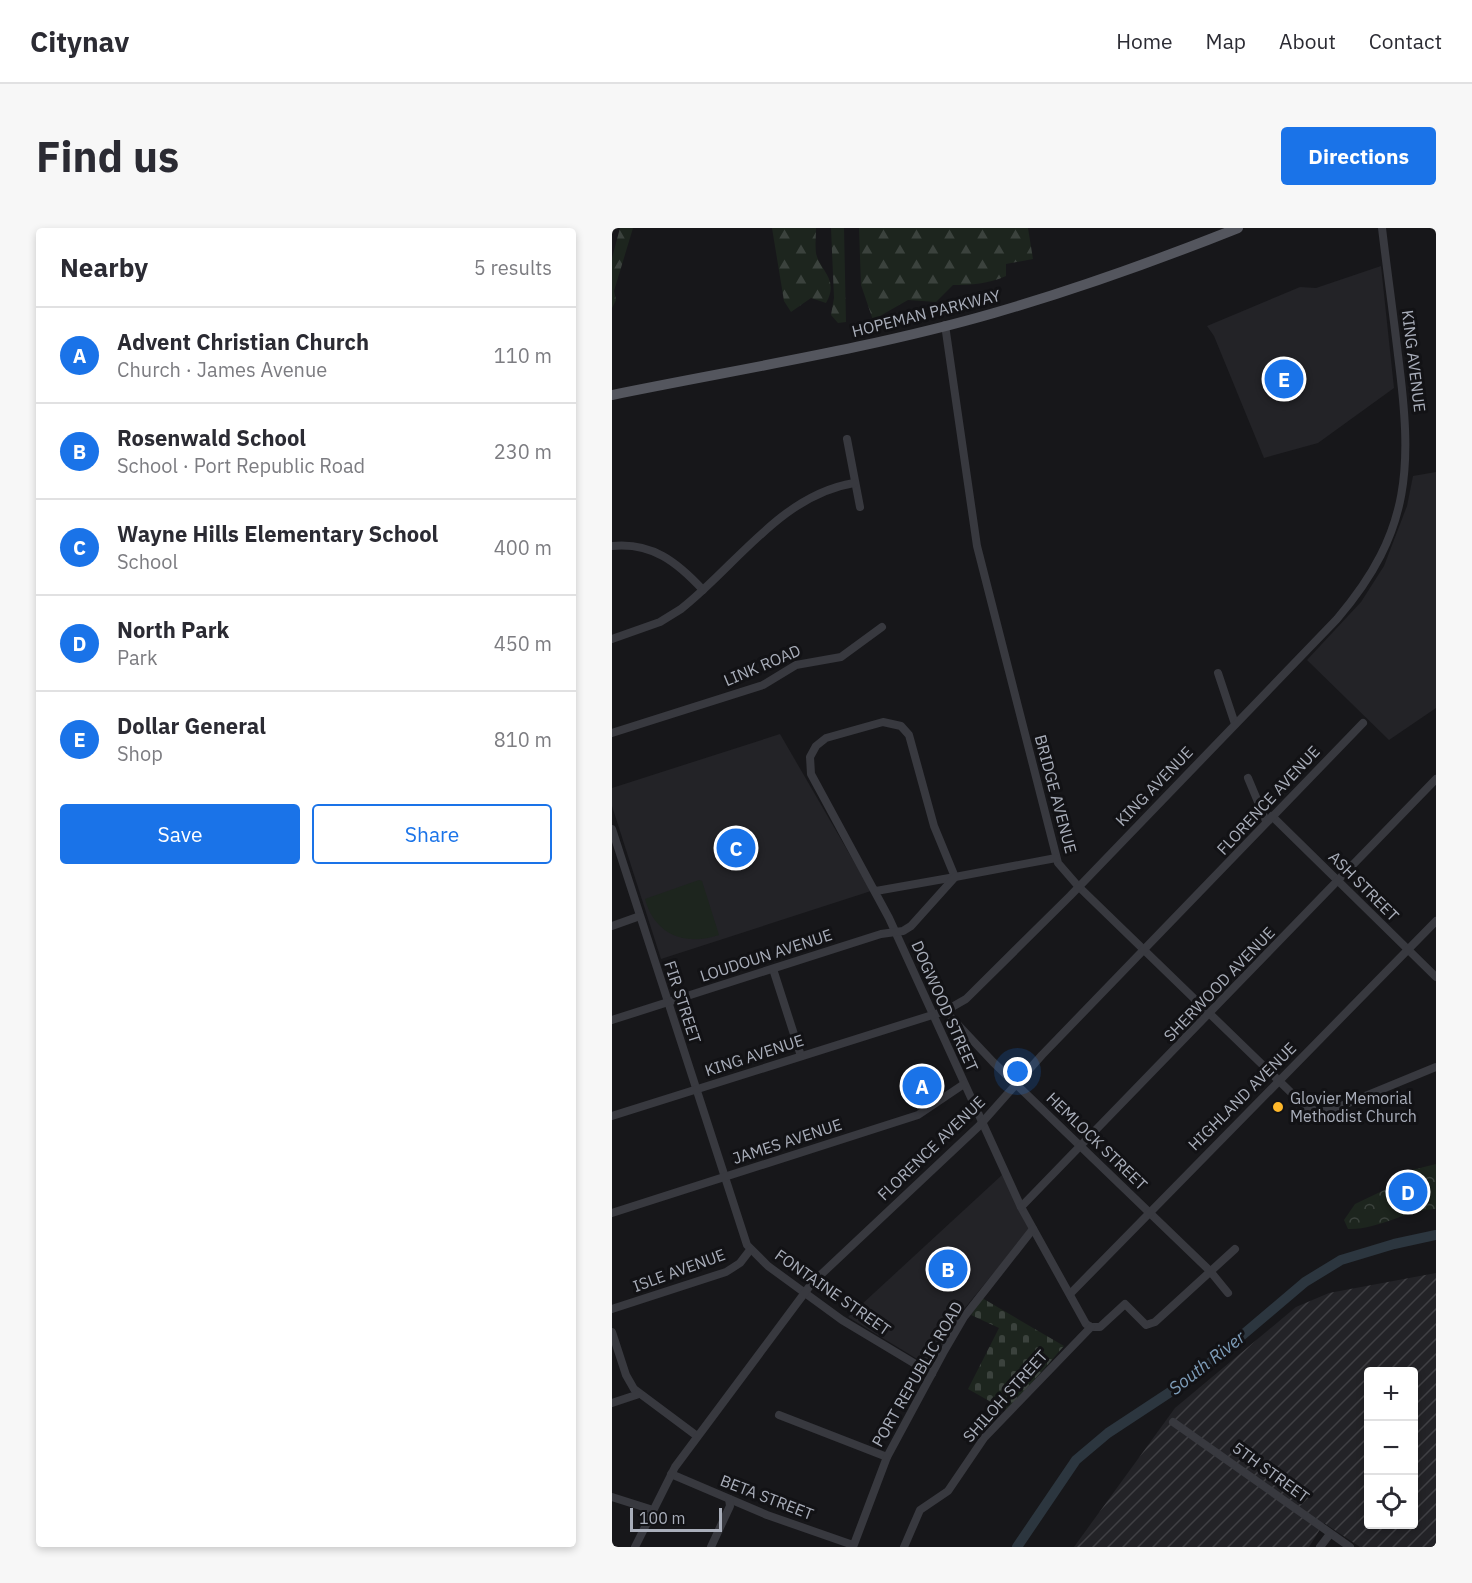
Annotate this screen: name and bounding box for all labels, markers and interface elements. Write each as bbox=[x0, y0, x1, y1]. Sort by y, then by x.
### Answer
text: Citynav bbox=[30, 23, 129, 60]
text: Home bbox=[1116, 27, 1173, 55]
text: Map bbox=[1206, 27, 1246, 55]
text: About bbox=[1279, 27, 1336, 55]
text: Contact bbox=[1369, 27, 1442, 55]
button: Directions bbox=[1281, 127, 1436, 185]
text: Find us bbox=[36, 129, 179, 184]
text: Nearby bbox=[60, 250, 148, 284]
text: 5 results bbox=[474, 254, 552, 281]
street label: HOPEMAN PARKWAY bbox=[850, 285, 1003, 341]
street label: KING AVENUE bbox=[1398, 309, 1430, 413]
text: Advent Christian Church bbox=[117, 327, 369, 356]
text: A bbox=[73, 342, 86, 369]
text: 110 m bbox=[494, 342, 552, 369]
text: Church · James Avenue bbox=[117, 356, 327, 383]
pin: E bbox=[1264, 356, 1304, 402]
text: Rosenwald School bbox=[117, 423, 306, 452]
text: B bbox=[73, 438, 86, 465]
text: 230 m bbox=[494, 438, 552, 465]
text: School · Port Republic Road bbox=[117, 452, 365, 479]
text: Wayne Hills Elementary School bbox=[117, 519, 438, 548]
text: C bbox=[73, 534, 86, 561]
text: 400 m bbox=[494, 534, 552, 561]
text: School bbox=[117, 548, 178, 575]
text: North Park bbox=[117, 615, 229, 644]
text: D bbox=[73, 630, 86, 657]
text: 450 m bbox=[494, 630, 552, 657]
street label: LINK ROAD bbox=[720, 640, 804, 690]
text: Park bbox=[117, 644, 157, 671]
text: Dollar General bbox=[117, 711, 266, 740]
text: E bbox=[73, 726, 86, 753]
text: 810 m bbox=[494, 726, 552, 753]
street label: BRIDGE AVENUE bbox=[1031, 732, 1081, 856]
text: Shop bbox=[117, 740, 163, 767]
street label: FLORENCE AVENUE bbox=[1212, 741, 1324, 859]
street label: KING AVENUE bbox=[1111, 742, 1197, 830]
button: Save bbox=[60, 804, 300, 864]
button: Share bbox=[312, 804, 552, 864]
pin: C bbox=[716, 826, 756, 870]
street label: ASH STREET bbox=[1325, 847, 1403, 925]
street label: SHERWOOD AVENUE bbox=[1159, 923, 1279, 1045]
street label: LOUDOUN AVENUE bbox=[697, 924, 835, 986]
street label: DOGWOOD STREET bbox=[907, 938, 983, 1074]
street label: FIR STREET bbox=[660, 958, 706, 1046]
street label: KING AVENUE bbox=[702, 1030, 806, 1080]
street label: HIGHLAND AVENUE bbox=[1184, 1038, 1300, 1154]
your location bbox=[1003, 1057, 1032, 1086]
pin: A bbox=[902, 1064, 942, 1108]
street label: HEMLOCK STREET bbox=[1042, 1088, 1152, 1194]
place label: Glovier Memorial Methodist Church bbox=[1290, 1088, 1417, 1126]
street label: FLORENCE AVENUE bbox=[873, 1092, 989, 1204]
marker: Glovier Memorial Methodist Church bbox=[1271, 1100, 1285, 1114]
street label: JAMES AVENUE bbox=[730, 1114, 844, 1168]
pin: D bbox=[1388, 1170, 1428, 1214]
street label: ISLE AVENUE bbox=[630, 1244, 728, 1296]
street label: FONTAINE STREET bbox=[771, 1245, 895, 1339]
pin: B bbox=[928, 1246, 968, 1292]
street label: PORT REPUBLIC ROAD bbox=[867, 1298, 967, 1450]
water label: South River bbox=[1164, 1325, 1250, 1400]
street label: SHILOH STREET bbox=[958, 1346, 1052, 1446]
map controls bbox=[1364, 1367, 1418, 1529]
button: + bbox=[1364, 1367, 1418, 1421]
button: − bbox=[1364, 1421, 1418, 1475]
street label: 5TH STREET bbox=[1229, 1437, 1313, 1507]
street label: BETA STREET bbox=[718, 1470, 816, 1524]
button: locate bbox=[1364, 1475, 1418, 1529]
scale bar bbox=[630, 1505, 722, 1532]
text: 100 m bbox=[639, 1508, 686, 1528]

